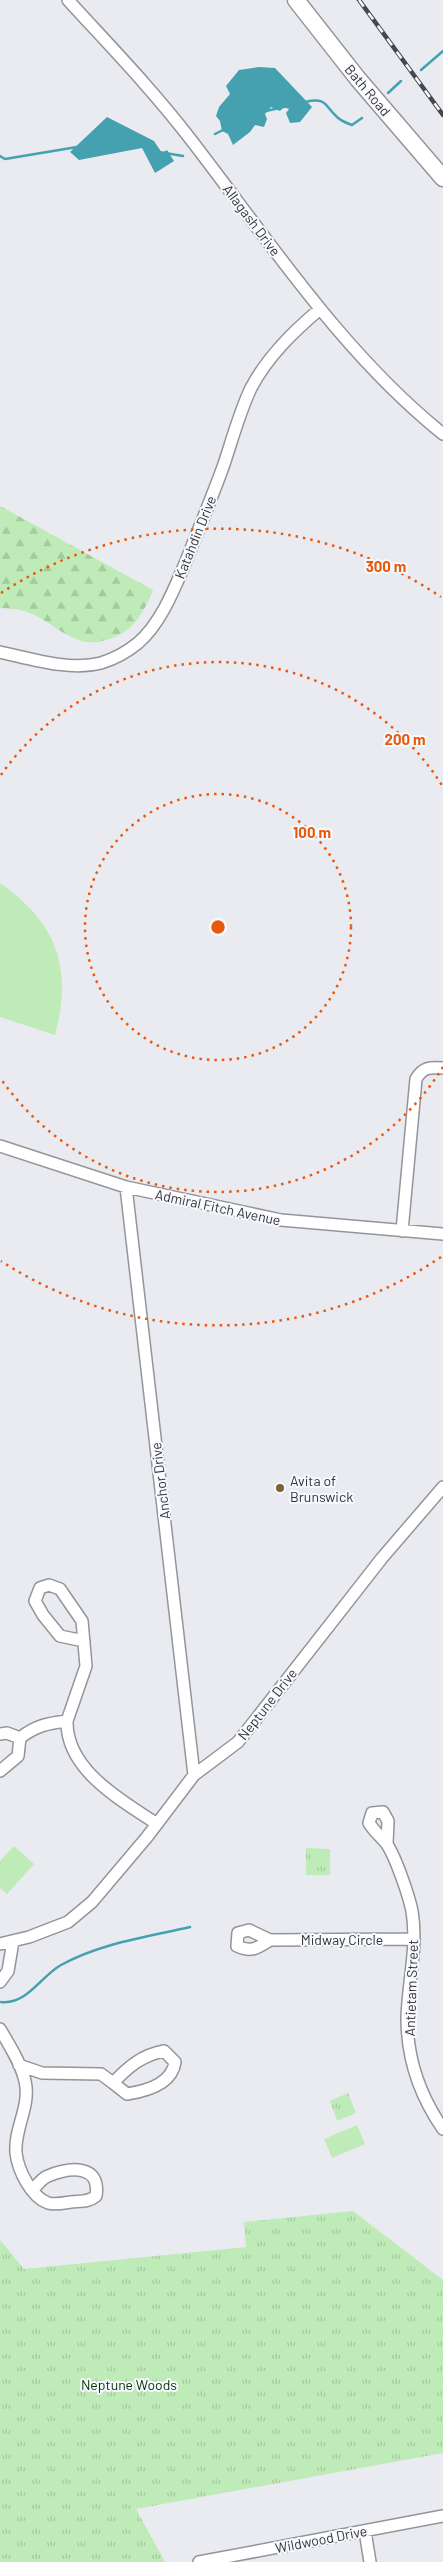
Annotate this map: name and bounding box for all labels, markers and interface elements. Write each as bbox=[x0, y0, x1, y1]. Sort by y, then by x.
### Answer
street label: Bath Road bbox=[341, 61, 395, 119]
street label: Allagash Drive bbox=[220, 181, 284, 259]
street label: Katahdin Drive bbox=[171, 493, 219, 581]
text: 300 m bbox=[366, 557, 406, 575]
text: 200 m bbox=[384, 730, 426, 748]
text: 100 m bbox=[293, 823, 331, 841]
centre of rings bbox=[209, 918, 227, 936]
street label: Admiral Fitch Avenue bbox=[154, 1185, 282, 1229]
street label: Anchor Drive bbox=[147, 1442, 173, 1520]
place label: Avita of Brunswick bbox=[290, 1472, 353, 1505]
marker: Avita of Brunswick bbox=[274, 1482, 286, 1494]
street label: Neptune Drive bbox=[234, 1665, 300, 1743]
street label: Midway Circle bbox=[301, 1931, 383, 1948]
street label: Antietam Street bbox=[401, 1939, 421, 2037]
park label: Neptune Woods bbox=[81, 2376, 177, 2393]
street label: Wildwood Drive bbox=[273, 2522, 369, 2556]

